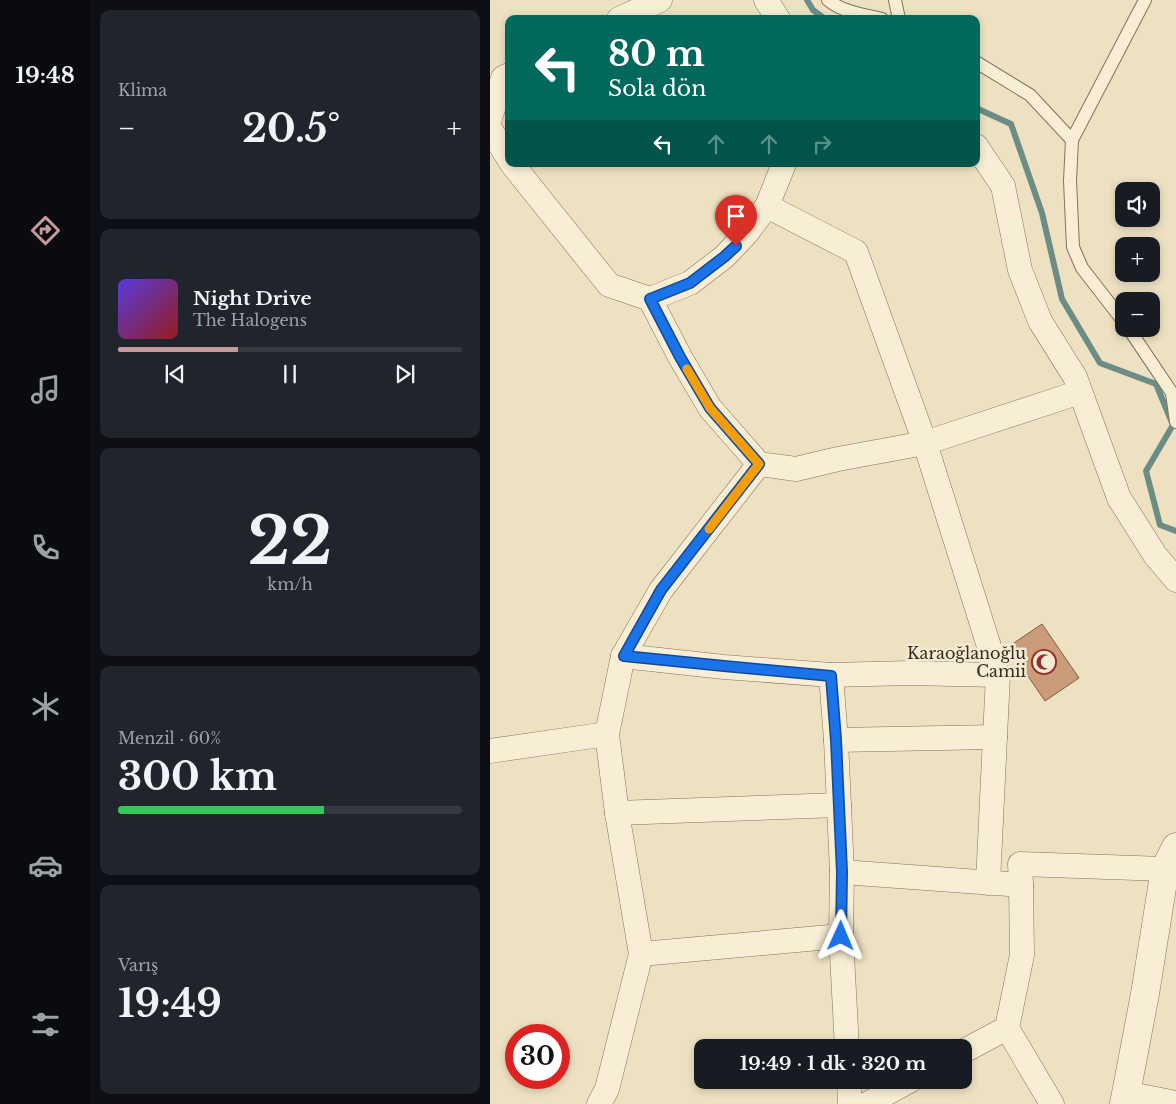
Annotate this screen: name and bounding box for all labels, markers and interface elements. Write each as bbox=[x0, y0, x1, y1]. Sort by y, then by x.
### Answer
text: 80 m bbox=[608, 32, 705, 75]
icon: left bbox=[525, 35, 590, 100]
text: 19:48 bbox=[15, 62, 75, 89]
text: Sola dön bbox=[608, 75, 706, 102]
text: Klima bbox=[118, 80, 167, 100]
text: 20.5° bbox=[242, 105, 340, 152]
text: − bbox=[118, 111, 136, 146]
text: + bbox=[447, 111, 462, 146]
icon: left bbox=[649, 130, 677, 158]
icon: ahead bbox=[702, 130, 730, 158]
icon: ahead bbox=[755, 130, 783, 158]
icon: right bbox=[808, 130, 836, 158]
map controls bbox=[1115, 182, 1160, 337]
button: sound bbox=[1115, 182, 1160, 227]
pin bbox=[715, 195, 757, 246]
icon: arrive bbox=[722, 202, 750, 230]
icon: directions bbox=[28, 213, 63, 248]
button: + bbox=[1115, 237, 1160, 282]
text: Night Drive bbox=[193, 287, 312, 310]
button: − bbox=[1115, 292, 1160, 337]
text: The Halogens bbox=[193, 310, 307, 330]
icon: previous bbox=[161, 360, 189, 388]
icon: pause bbox=[276, 360, 304, 388]
icon: next bbox=[391, 360, 419, 388]
icon: music bbox=[28, 372, 63, 407]
text: 22 bbox=[248, 501, 332, 582]
icon: phone bbox=[28, 530, 63, 565]
text: km/h bbox=[267, 574, 313, 594]
place label: Karaoğlanoğlu Camii bbox=[907, 643, 1027, 681]
mosque icon: Karaoğlanoğlu Camii bbox=[1031, 649, 1057, 675]
icon: climate bbox=[28, 689, 63, 724]
text: Menzil · 60% bbox=[118, 728, 221, 748]
text: 300 km bbox=[118, 753, 277, 800]
icon: car bbox=[28, 848, 63, 883]
position arrow bbox=[814, 909, 866, 961]
text: Varış bbox=[118, 955, 158, 975]
text: 19:49 bbox=[118, 980, 222, 1027]
icon: filters bbox=[28, 1007, 63, 1042]
speed limit sign: 30 bbox=[505, 1024, 570, 1089]
text: 19:49 · 1 dk · 320 m bbox=[740, 1052, 926, 1075]

